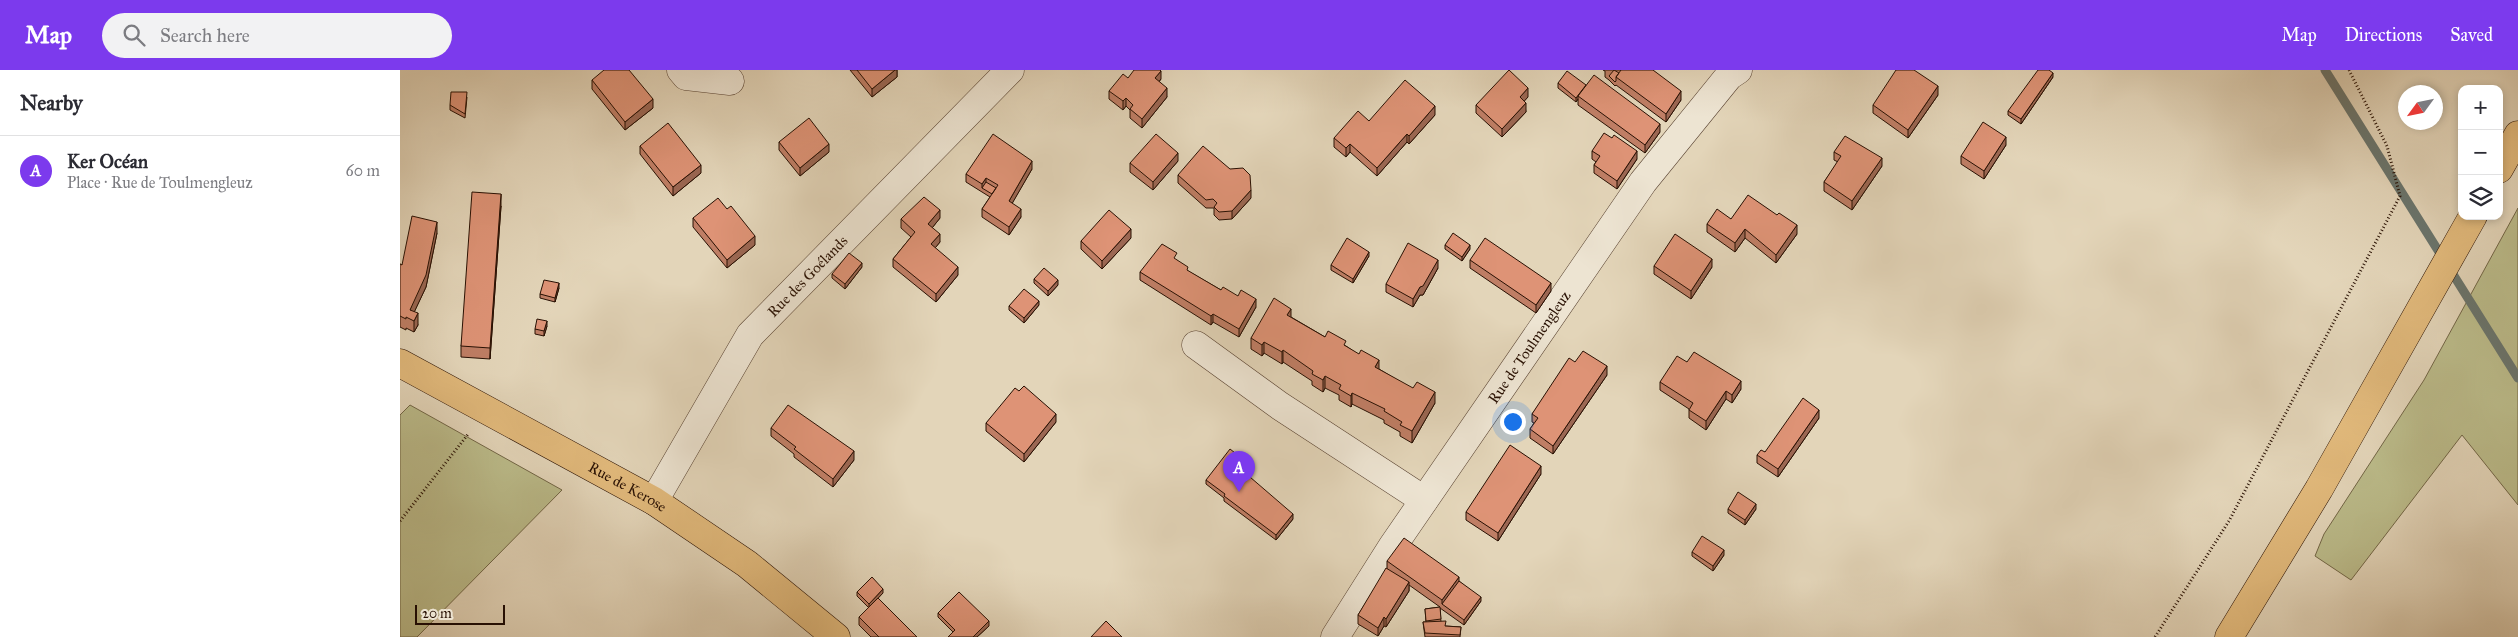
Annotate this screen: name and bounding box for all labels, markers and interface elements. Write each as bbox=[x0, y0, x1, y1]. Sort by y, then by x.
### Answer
search box bbox=[102, 13, 452, 58]
text: Map bbox=[25, 20, 72, 50]
icon: search bbox=[120, 21, 148, 49]
text: Search here bbox=[160, 24, 250, 47]
text: Map bbox=[2281, 24, 2317, 46]
text: Directions bbox=[2345, 24, 2422, 46]
text: Saved bbox=[2450, 24, 2493, 46]
north arrow bbox=[2398, 85, 2443, 130]
map controls bbox=[2458, 85, 2503, 220]
button: + bbox=[2458, 85, 2503, 130]
text: Nearby bbox=[20, 90, 83, 116]
button: − bbox=[2458, 130, 2503, 175]
text: Ker Océan bbox=[67, 150, 148, 173]
text: A bbox=[31, 161, 41, 180]
text: 60 m bbox=[346, 161, 380, 180]
text: Place · Rue de Toulmengleuz bbox=[67, 173, 253, 192]
button: layers bbox=[2458, 175, 2503, 220]
street label: Rue des Goélands bbox=[764, 232, 851, 321]
street label: Rue de Toulmengleuz bbox=[1484, 287, 1574, 407]
your location bbox=[1500, 409, 1526, 435]
pin: A bbox=[1223, 451, 1255, 492]
street label: Rue de Kerose bbox=[585, 458, 670, 516]
scale bar bbox=[415, 602, 505, 625]
text: 20 m bbox=[422, 605, 452, 622]

